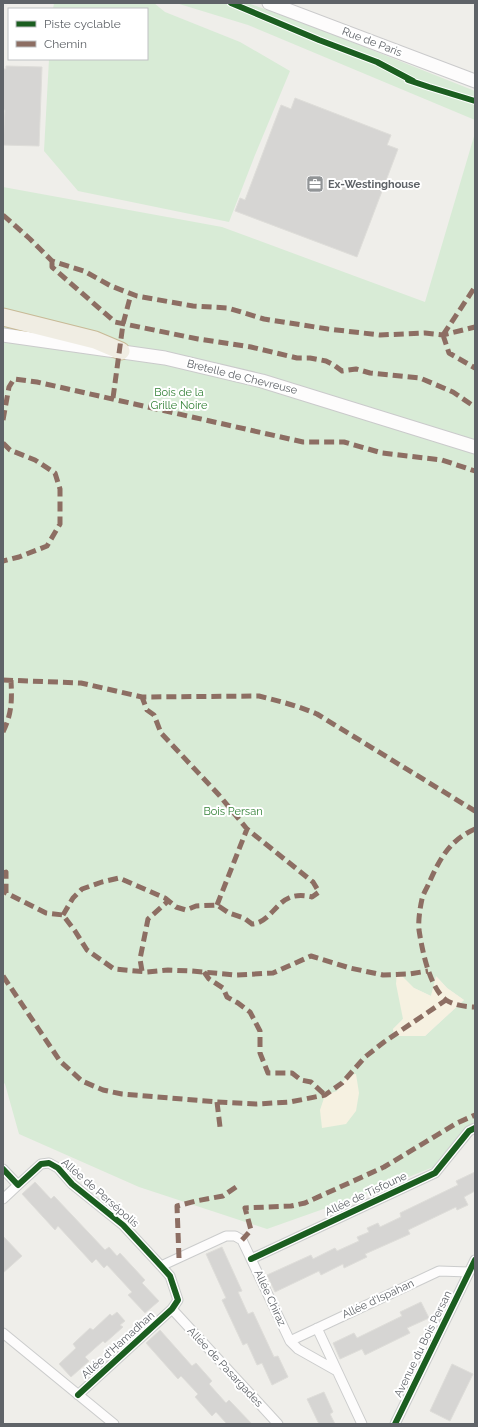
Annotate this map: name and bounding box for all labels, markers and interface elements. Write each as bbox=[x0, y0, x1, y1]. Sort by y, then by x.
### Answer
legend bbox=[8, 8, 148, 60]
text: Piste cyclable bbox=[44, 17, 121, 31]
street label: Rue de Paris bbox=[340, 25, 404, 59]
text: Chemin bbox=[44, 37, 87, 51]
office icon: Ex-Westinghouse bbox=[305, 174, 325, 194]
place label: Ex-Westinghouse bbox=[328, 178, 421, 191]
street label: Bretelle de Chevreuse bbox=[185, 357, 299, 397]
park label: Bois de la Grille Noire bbox=[151, 386, 208, 412]
park label: Bois Persan bbox=[203, 805, 263, 818]
street label: Allée de Persépolis bbox=[59, 1156, 141, 1230]
street label: Allée de Tisfoune bbox=[323, 1169, 409, 1219]
street label: Allée Chiraz bbox=[251, 1268, 289, 1329]
street label: Allée d'Ispahan bbox=[340, 1277, 416, 1321]
street label: Avenue du Bois Persan bbox=[392, 1289, 454, 1399]
street label: Allée d'Hamadhan bbox=[79, 1309, 157, 1381]
street label: Allée de Pasargades bbox=[185, 1324, 265, 1410]

